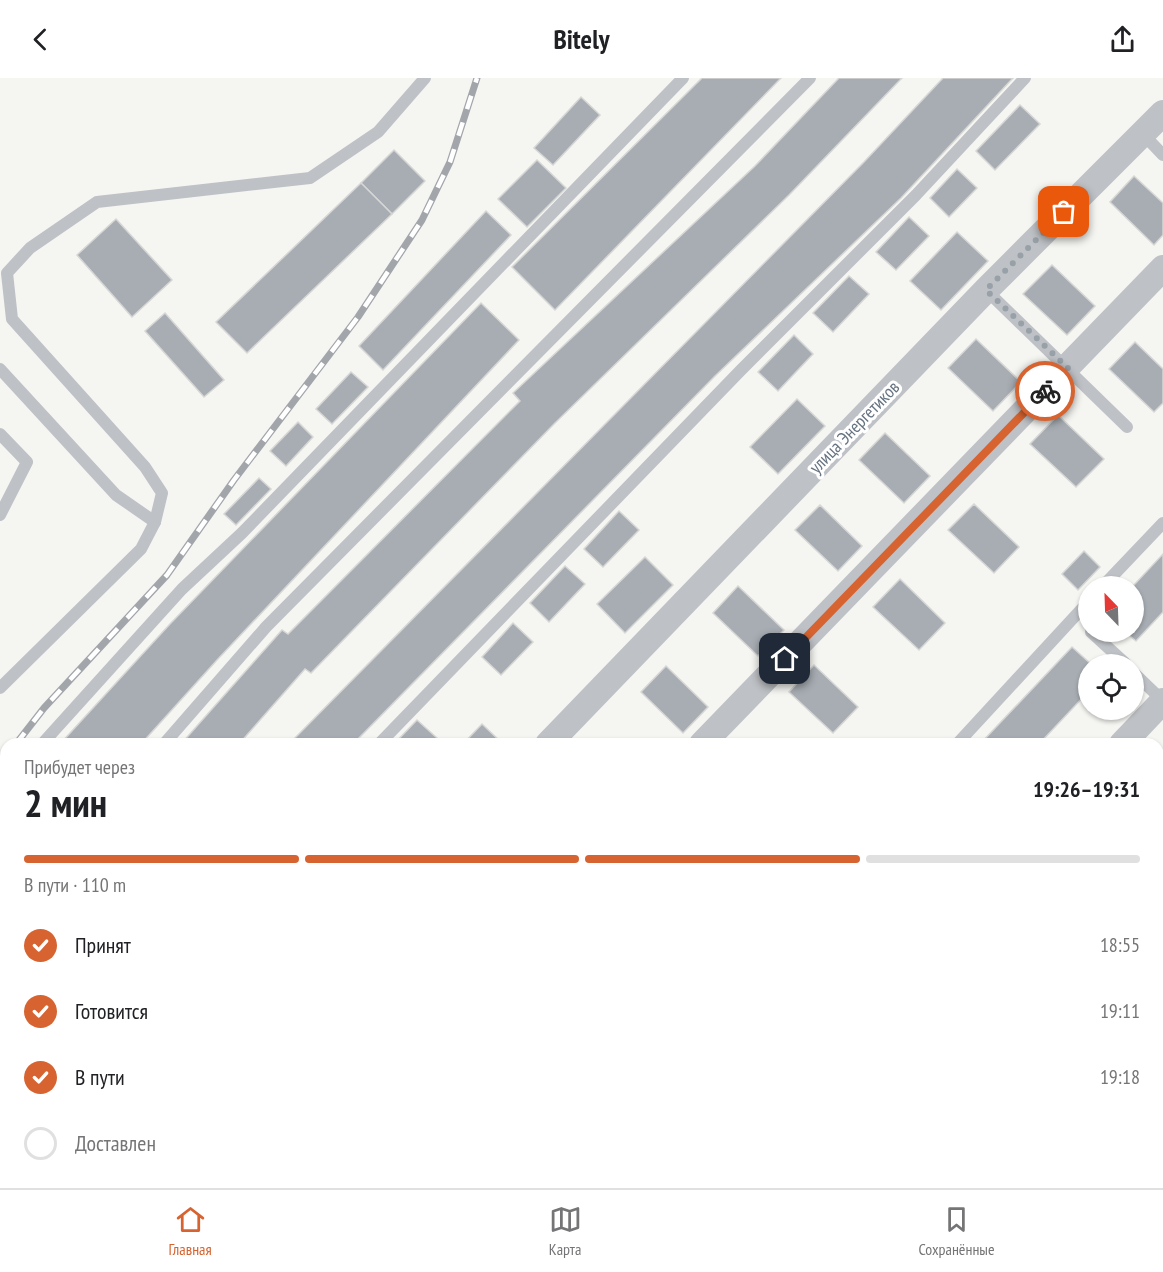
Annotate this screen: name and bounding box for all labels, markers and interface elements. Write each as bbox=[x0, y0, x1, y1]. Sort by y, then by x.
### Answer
text: Bitely bbox=[553, 22, 610, 56]
icon: back bbox=[24, 23, 57, 56]
icon: share bbox=[1106, 23, 1139, 56]
pin bbox=[1038, 186, 1089, 237]
icon: bag bbox=[1047, 195, 1080, 228]
courier bbox=[1015, 361, 1075, 421]
icon: bike bbox=[1029, 375, 1062, 408]
street label: улица Энергетиков bbox=[804, 376, 904, 478]
north arrow bbox=[1078, 576, 1144, 642]
map controls bbox=[1078, 576, 1144, 720]
pin bbox=[759, 633, 810, 684]
icon: home bbox=[768, 642, 801, 675]
button: locate bbox=[1078, 654, 1144, 720]
text: Прибудет через bbox=[24, 754, 135, 780]
text: 19:26–19:31 bbox=[1033, 775, 1140, 803]
text: 2 мин bbox=[24, 777, 107, 828]
text: В пути · 110 m bbox=[24, 872, 126, 898]
icon: check bbox=[24, 929, 57, 962]
text: Принят bbox=[75, 931, 131, 959]
text: 18:55 bbox=[1100, 932, 1140, 958]
icon: check bbox=[24, 995, 57, 1028]
text: Готовится bbox=[75, 997, 148, 1025]
text: 19:11 bbox=[1100, 998, 1140, 1024]
icon: check bbox=[24, 1061, 57, 1094]
text: В пути bbox=[75, 1063, 125, 1091]
text: 19:18 bbox=[1100, 1064, 1140, 1090]
text: Доставлен bbox=[75, 1129, 156, 1157]
tab: Главная bbox=[168, 1203, 212, 1259]
tab: Карта bbox=[549, 1203, 582, 1259]
tab: Сохранённые bbox=[918, 1203, 995, 1259]

